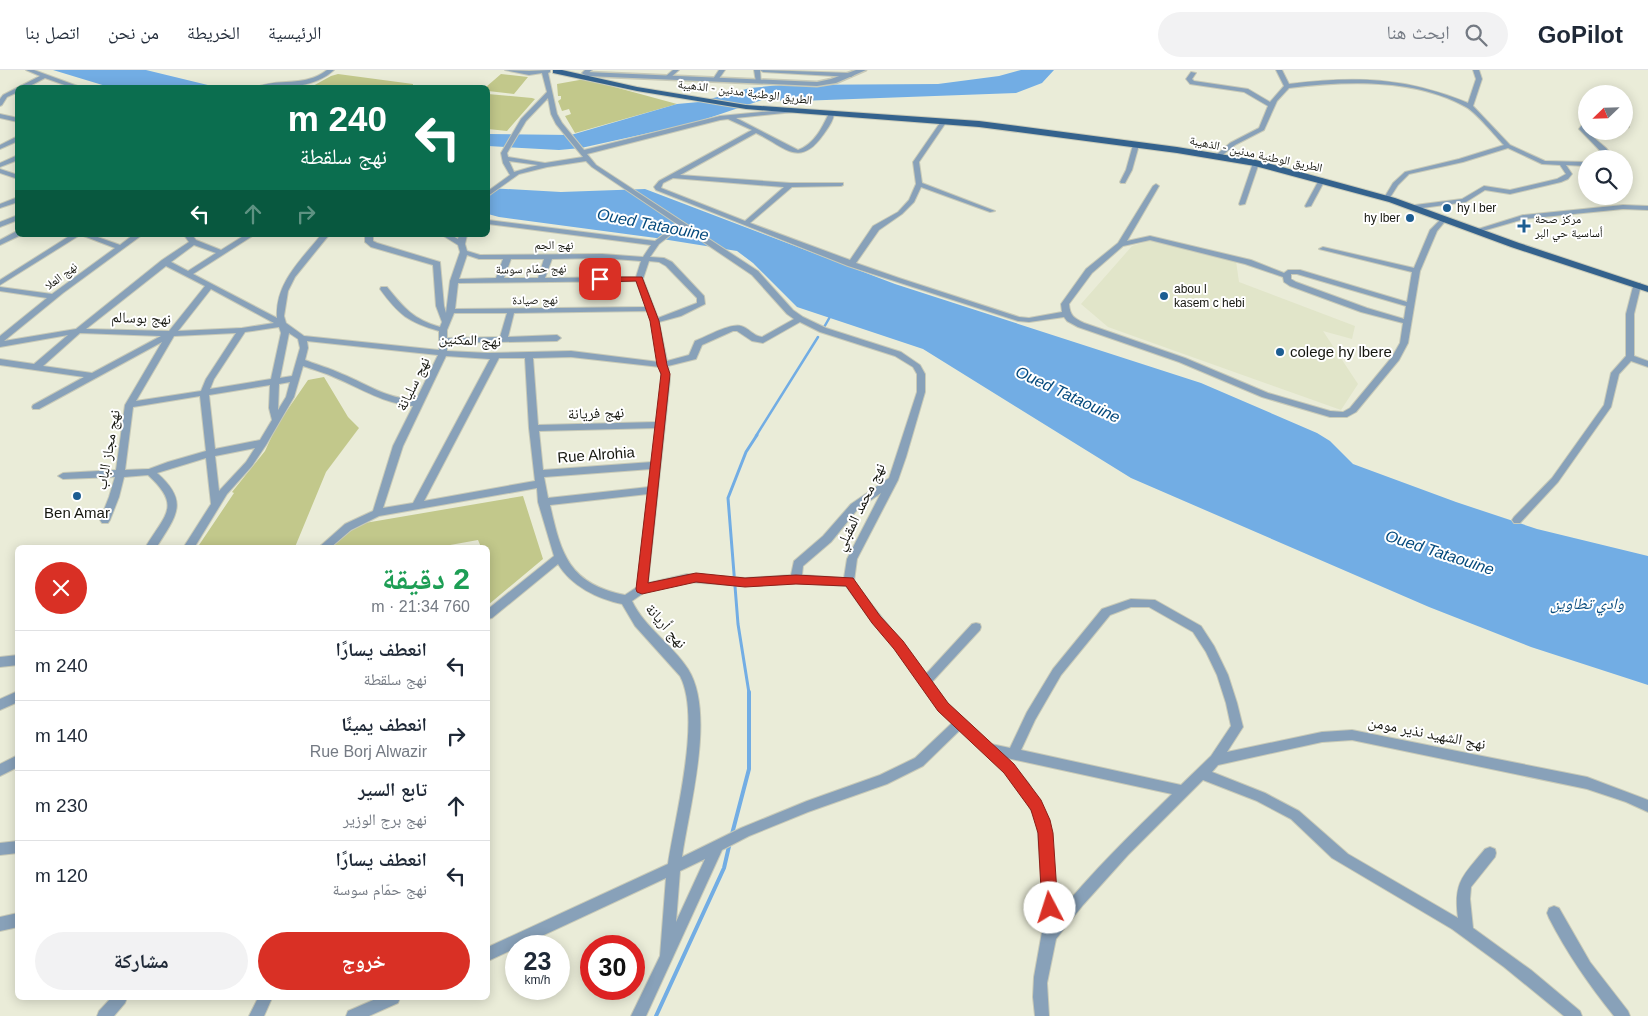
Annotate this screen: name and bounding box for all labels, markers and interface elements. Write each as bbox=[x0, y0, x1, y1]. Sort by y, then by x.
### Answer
search box bbox=[1158, 12, 1508, 57]
icon: search bbox=[1462, 21, 1490, 49]
text: GoPilot bbox=[1538, 21, 1623, 48]
text: ابحث هنا bbox=[1386, 22, 1450, 43]
text: اتصل بنا bbox=[25, 23, 80, 43]
text: من نحن bbox=[108, 23, 159, 43]
text: الخريطة bbox=[187, 23, 240, 43]
text: الرئيسية bbox=[268, 23, 321, 43]
street label: الطريق الوطنية مدنين - الذهيبة bbox=[677, 77, 813, 108]
north arrow bbox=[1578, 85, 1632, 140]
map controls bbox=[1578, 85, 1633, 205]
text: 240 m bbox=[288, 99, 387, 138]
icon: left bbox=[405, 105, 470, 170]
street label: الطريق الوطنية مدنين - الذهيبة bbox=[1188, 133, 1324, 175]
text: نهج سلقطة bbox=[300, 144, 387, 169]
button: search bbox=[1578, 150, 1633, 205]
icon: left bbox=[186, 200, 214, 228]
icon: ahead bbox=[239, 200, 267, 228]
icon: right bbox=[292, 200, 320, 228]
place label: hy l ber bbox=[1457, 201, 1496, 215]
marker: hy l ber bbox=[1441, 202, 1453, 214]
water label: Oued Tataouine bbox=[596, 205, 710, 244]
place label: hy lber bbox=[1364, 211, 1400, 225]
marker: hy lber bbox=[1404, 212, 1416, 224]
place label: مركز صحة أساسية حي البر bbox=[1534, 212, 1603, 243]
marker: مركز صحة أساسية حي البر bbox=[1517, 219, 1531, 233]
street label: نهج الجم bbox=[535, 238, 573, 253]
pin bbox=[579, 258, 621, 300]
street label: نهج العلا bbox=[42, 259, 80, 293]
street label: نهج حمّام سوسة bbox=[495, 261, 567, 278]
icon: arrive bbox=[586, 265, 614, 293]
place label: abou l kasem c hebi bbox=[1174, 282, 1245, 310]
marker: abou l kasem c hebi bbox=[1158, 290, 1170, 302]
street label: نهج صيادة bbox=[512, 293, 558, 308]
street label: نهج بوسالم bbox=[111, 308, 171, 329]
street label: نهج المكنين bbox=[438, 329, 502, 352]
place label: colege hy lbere bbox=[1290, 343, 1392, 360]
marker: colege hy lbere bbox=[1274, 346, 1286, 358]
street label: نهج سليانة bbox=[392, 354, 435, 414]
water label: Oued Tataouine bbox=[1013, 363, 1123, 426]
street label: نهج فريانة bbox=[568, 403, 624, 424]
street label: نهج مجاز الباب bbox=[92, 409, 125, 492]
street label: Rue Alrohia bbox=[557, 443, 636, 466]
street label: نهج محمد المقبلي bbox=[831, 460, 892, 555]
marker: Ben Amar bbox=[71, 490, 83, 502]
place label: Ben Amar bbox=[44, 504, 110, 521]
water label: Oued Tataouine bbox=[1383, 527, 1496, 578]
button: close bbox=[35, 562, 87, 614]
text: 2 دقيقة bbox=[382, 562, 470, 595]
water label: وادي تطاوين bbox=[1550, 595, 1625, 616]
text: 760 m · 21:34 bbox=[371, 598, 470, 615]
street label: نهج أريانة bbox=[641, 600, 690, 653]
text: انعطف يسارًا bbox=[336, 639, 427, 660]
icon: left bbox=[442, 652, 470, 680]
text: 240 m bbox=[35, 655, 88, 676]
text: نهج سلقطة bbox=[363, 671, 427, 688]
street label: نهج الشهيد نذير مومن bbox=[1367, 713, 1487, 754]
text: انعطف يمينًا bbox=[341, 714, 427, 735]
icon: right bbox=[442, 722, 470, 750]
text: 140 m bbox=[35, 725, 88, 746]
text: Rue Borj Alwazir bbox=[310, 743, 427, 760]
text: تابع السير bbox=[358, 779, 427, 800]
icon: ahead bbox=[442, 792, 470, 820]
text: 230 m bbox=[35, 795, 88, 816]
text: نهج برج الوزير bbox=[343, 811, 427, 828]
text: انعطف يسارًا bbox=[336, 849, 427, 870]
icon: left bbox=[442, 862, 470, 890]
text: 120 m bbox=[35, 865, 88, 886]
text: نهج حمّام سوسة bbox=[333, 881, 427, 898]
position arrow bbox=[1023, 881, 1075, 933]
button: مشاركة bbox=[35, 932, 248, 990]
button: خروج bbox=[258, 932, 470, 990]
speed limit sign: 30 bbox=[580, 935, 645, 1000]
text: 23 bbox=[524, 947, 551, 975]
text: km/h bbox=[524, 973, 551, 987]

